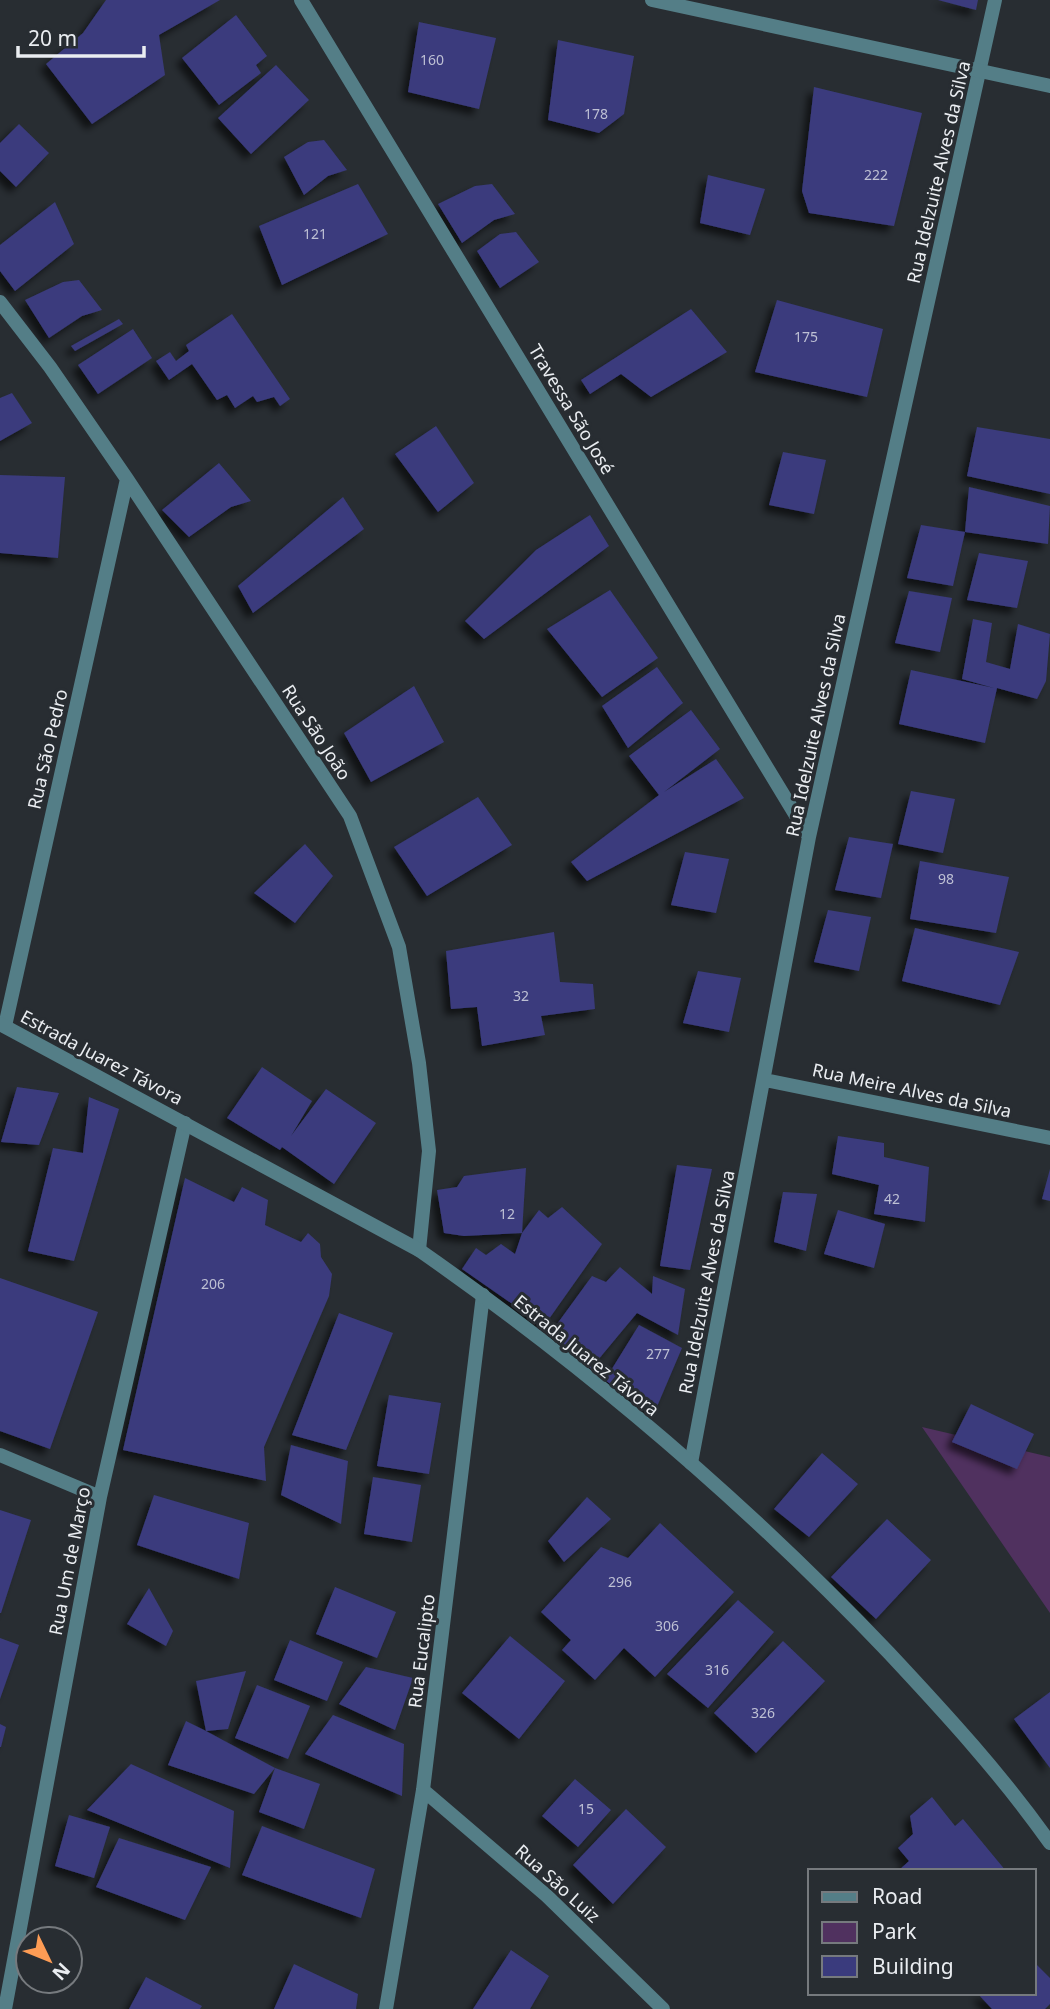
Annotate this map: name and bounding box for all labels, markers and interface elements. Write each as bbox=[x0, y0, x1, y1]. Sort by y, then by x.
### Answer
scale bar bbox=[18, 14, 144, 58]
text: 20 m bbox=[28, 24, 77, 52]
house number: 160 bbox=[420, 50, 444, 69]
street label: Rua Idelzuite Alves da Silva bbox=[901, 58, 975, 286]
house number: 178 bbox=[584, 104, 608, 123]
house number: 222 bbox=[864, 165, 888, 184]
house number: 121 bbox=[303, 224, 327, 243]
house number: 175 bbox=[794, 327, 818, 346]
street label: Travessa São José bbox=[524, 340, 620, 478]
street label: Rua Idelzuite Alves da Silva bbox=[780, 611, 850, 839]
street label: Rua São João bbox=[277, 680, 357, 784]
street label: Rua São Pedro bbox=[22, 687, 72, 811]
house number: 98 bbox=[938, 869, 954, 888]
house number: 32 bbox=[513, 986, 529, 1005]
street label: Estrada Juarez Távora bbox=[17, 1004, 187, 1110]
street label: Rua Meire Alves da Silva bbox=[810, 1057, 1014, 1123]
street label: Rua Idelzuite Alves da Silva bbox=[673, 1168, 739, 1396]
house number: 42 bbox=[884, 1189, 900, 1208]
house number: 12 bbox=[499, 1204, 515, 1223]
house number: 206 bbox=[201, 1274, 225, 1293]
street label: Estrada Juarez Távora bbox=[509, 1289, 665, 1421]
house number: 277 bbox=[646, 1344, 670, 1363]
street label: Rua Um de Março bbox=[43, 1485, 95, 1637]
house number: 296 bbox=[608, 1572, 632, 1591]
street label: Rua Eucalipto bbox=[402, 1593, 440, 1709]
house number: 306 bbox=[655, 1616, 679, 1635]
house number: 316 bbox=[705, 1660, 729, 1679]
house number: 326 bbox=[751, 1703, 775, 1722]
house number: 15 bbox=[578, 1799, 594, 1818]
street label: Rua São Luiz bbox=[510, 1839, 606, 1927]
legend bbox=[808, 1869, 1036, 1995]
text: Road bbox=[872, 1882, 922, 1910]
text: Park bbox=[872, 1917, 917, 1945]
north arrow bbox=[14, 1925, 84, 1995]
text: Building bbox=[872, 1952, 954, 1980]
text: N bbox=[47, 1957, 76, 1986]

